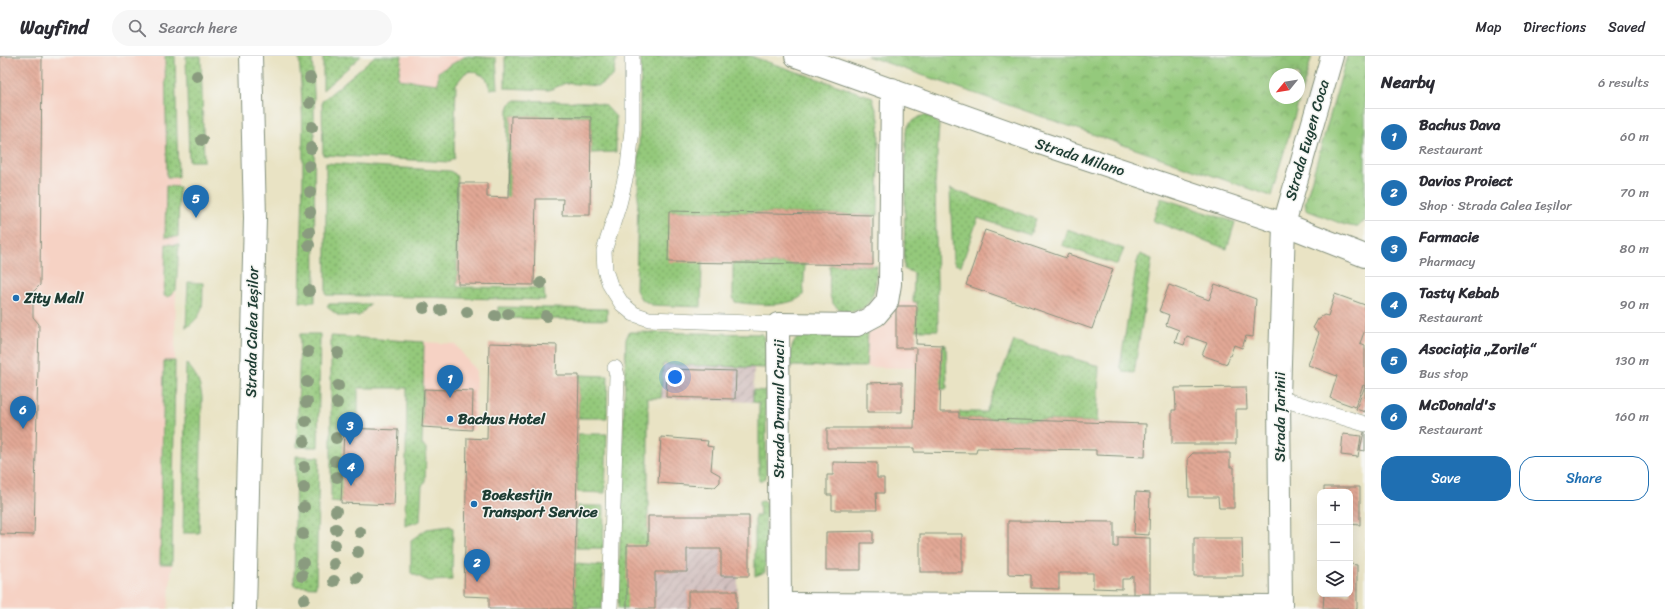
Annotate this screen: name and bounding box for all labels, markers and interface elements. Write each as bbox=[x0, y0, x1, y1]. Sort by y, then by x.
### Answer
search box bbox=[112, 10, 392, 46]
text: Wayfind bbox=[20, 11, 88, 44]
text: Search here bbox=[158, 15, 237, 41]
text: Map bbox=[1475, 15, 1501, 40]
text: Directions bbox=[1523, 15, 1586, 40]
text: Saved bbox=[1608, 15, 1645, 40]
icon: search bbox=[126, 17, 148, 39]
text: Nearby bbox=[1381, 67, 1435, 97]
north arrow bbox=[1269, 68, 1305, 104]
text: 6 results bbox=[1598, 71, 1649, 94]
street label: Strada Eugen Coca bbox=[1277, 76, 1337, 203]
text: Bachus Dava bbox=[1419, 112, 1500, 138]
text: 1 bbox=[1391, 125, 1397, 148]
text: 60 m bbox=[1620, 125, 1649, 148]
street label: Strada Milano bbox=[1032, 130, 1129, 184]
text: Restaurant bbox=[1419, 138, 1483, 161]
text: Davios Proiect bbox=[1419, 168, 1513, 194]
text: 2 bbox=[1390, 181, 1398, 204]
text: 70 m bbox=[1620, 181, 1649, 204]
pin: 5 bbox=[183, 185, 209, 218]
text: Shop · Strada Calea Ieșilor bbox=[1419, 194, 1572, 217]
text: Farmacie bbox=[1419, 224, 1479, 250]
text: 3 bbox=[1390, 237, 1398, 260]
text: 80 m bbox=[1620, 237, 1649, 260]
text: Pharmacy bbox=[1419, 250, 1475, 273]
street label: Strada Calea Ieșilor bbox=[238, 265, 266, 398]
text: Tasty Kebab bbox=[1419, 280, 1499, 306]
place label: Zity Mall bbox=[23, 285, 84, 311]
marker: Zity Mall bbox=[11, 293, 21, 303]
text: 4 bbox=[1390, 293, 1398, 316]
text: 90 m bbox=[1619, 293, 1649, 316]
text: Restaurant bbox=[1419, 306, 1483, 329]
text: Asociația „Zorile“ bbox=[1419, 336, 1535, 362]
street label: Strada Drumul Crucii bbox=[766, 339, 792, 479]
text: 5 bbox=[1390, 349, 1398, 372]
text: 130 m bbox=[1615, 349, 1649, 372]
text: Bus stop bbox=[1419, 362, 1468, 385]
pin: 1 bbox=[437, 365, 463, 398]
your location bbox=[665, 367, 685, 387]
street label: Strada Țarinii bbox=[1267, 371, 1293, 462]
text: McDonald's bbox=[1419, 392, 1496, 418]
pin: 6 bbox=[10, 396, 36, 429]
text: 6 bbox=[1390, 405, 1398, 428]
text: 160 m bbox=[1614, 405, 1649, 428]
place label: Bachus Hotel bbox=[458, 406, 546, 432]
pin: 3 bbox=[337, 412, 363, 445]
marker: Bachus Hotel bbox=[445, 414, 455, 424]
text: Restaurant bbox=[1419, 418, 1483, 441]
pin: 4 bbox=[338, 453, 364, 486]
button: Save bbox=[1381, 456, 1511, 501]
button: Share bbox=[1519, 456, 1649, 501]
place label: Boekestijn Transport Service bbox=[482, 482, 598, 525]
map controls bbox=[1317, 489, 1353, 597]
button: + bbox=[1317, 489, 1353, 525]
marker: Boekestijn Transport Service bbox=[469, 499, 479, 509]
button: − bbox=[1317, 525, 1353, 561]
pin: 2 bbox=[464, 549, 490, 582]
button: layers bbox=[1317, 561, 1353, 597]

